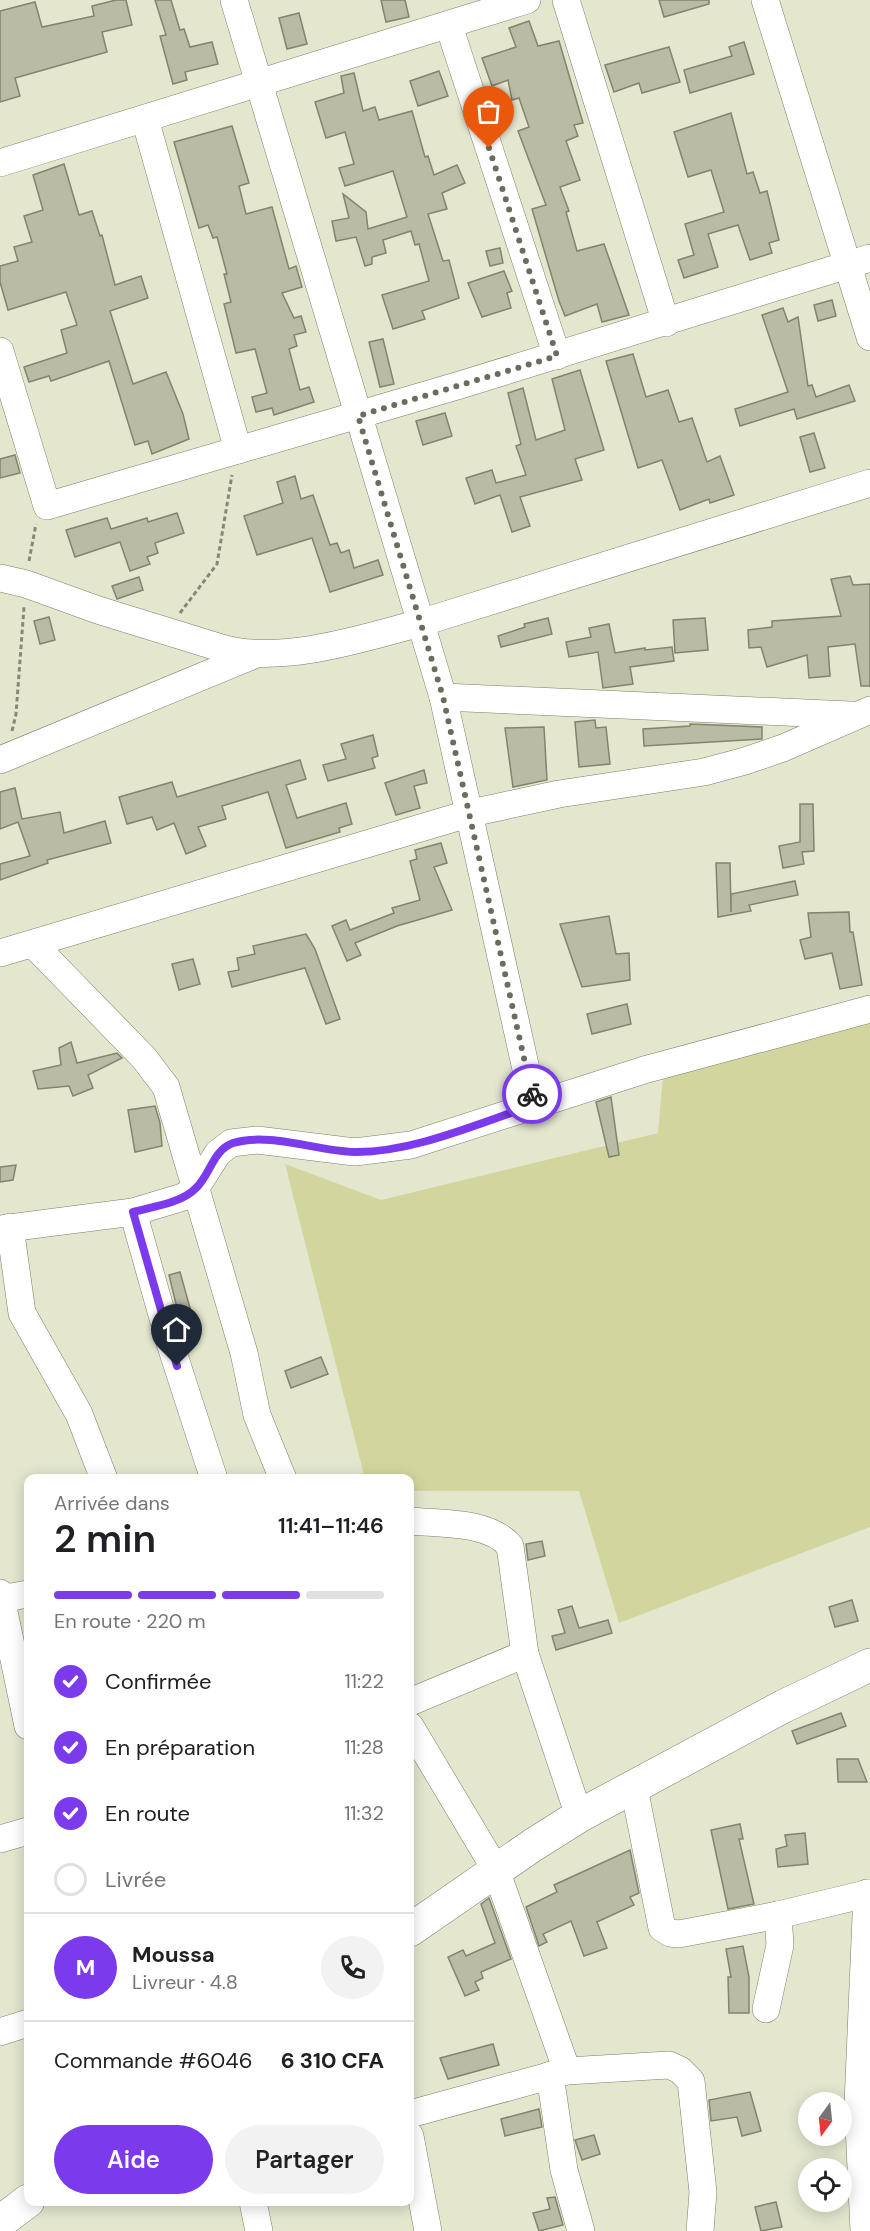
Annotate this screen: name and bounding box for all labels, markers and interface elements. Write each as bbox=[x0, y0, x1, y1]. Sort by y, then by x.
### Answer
pin bbox=[463, 86, 514, 148]
icon: bag bbox=[472, 95, 505, 128]
courier bbox=[502, 1064, 562, 1124]
icon: bike bbox=[516, 1078, 549, 1111]
pin bbox=[151, 1304, 202, 1366]
icon: home bbox=[160, 1313, 193, 1346]
text: Arrivée dans bbox=[54, 1490, 170, 1516]
text: 11:41–11:46 bbox=[278, 1511, 384, 1540]
text: 2 min bbox=[54, 1513, 156, 1564]
text: En route · 220 m bbox=[54, 1608, 206, 1634]
icon: check bbox=[54, 1665, 87, 1698]
text: Confirmée bbox=[105, 1667, 212, 1696]
text: 11:22 bbox=[344, 1668, 384, 1694]
icon: check bbox=[54, 1731, 87, 1764]
text: En préparation bbox=[105, 1733, 255, 1762]
text: 11:28 bbox=[344, 1734, 384, 1760]
icon: check bbox=[54, 1797, 87, 1830]
text: En route bbox=[105, 1799, 190, 1828]
text: 11:32 bbox=[344, 1800, 384, 1826]
text: Livrée bbox=[105, 1865, 166, 1894]
button: phone bbox=[321, 1936, 384, 1999]
text: Moussa bbox=[132, 1940, 215, 1969]
text: M bbox=[76, 1953, 95, 1982]
text: Livreur · 4.8 bbox=[132, 1969, 238, 1995]
text: Commande #6046 bbox=[54, 2046, 253, 2075]
text: 6 310 CFA bbox=[281, 2046, 384, 2075]
north arrow bbox=[798, 2092, 852, 2146]
map controls bbox=[798, 2092, 852, 2212]
button: Aide bbox=[54, 2125, 213, 2194]
button: Partager bbox=[225, 2125, 384, 2194]
button: locate bbox=[798, 2158, 852, 2212]

